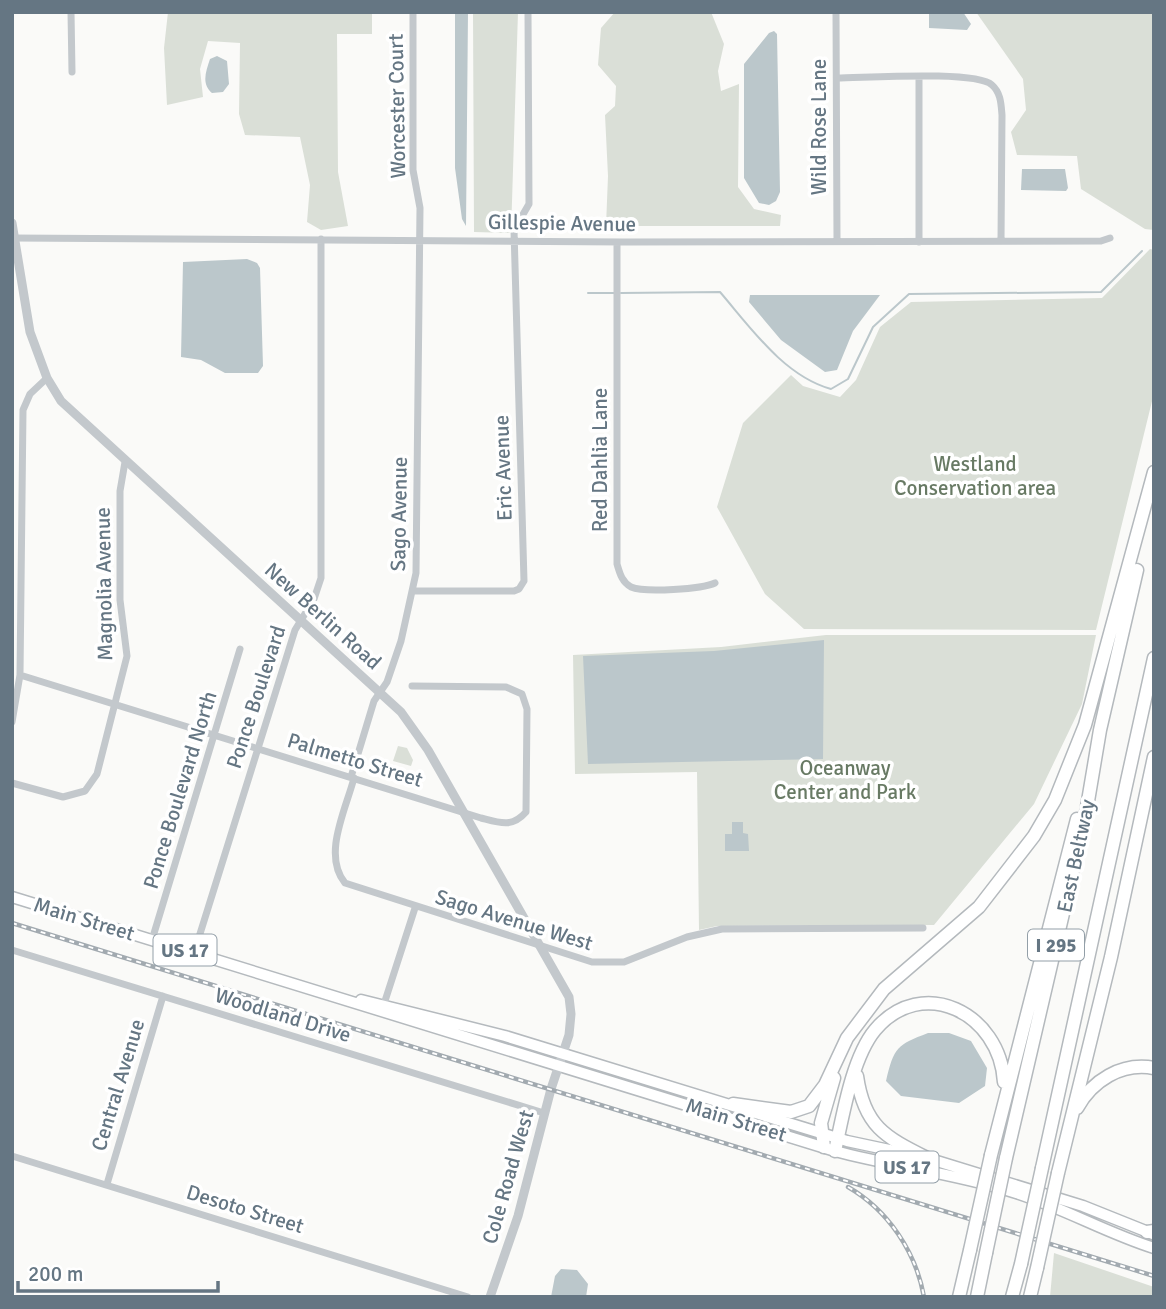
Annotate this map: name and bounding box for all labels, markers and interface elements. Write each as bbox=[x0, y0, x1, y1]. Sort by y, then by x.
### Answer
street label: Worcester Court bbox=[383, 33, 411, 179]
street label: Wild Rose Lane bbox=[806, 59, 832, 195]
street label: Gillespie Avenue bbox=[488, 209, 636, 237]
street label: Red Dahlia Lane bbox=[587, 388, 613, 532]
street label: Eric Avenue bbox=[488, 415, 518, 521]
park label: Westland Conservation area bbox=[894, 451, 1056, 501]
street label: Sago Avenue bbox=[385, 457, 413, 571]
street label: Magnolia Avenue bbox=[90, 507, 118, 661]
street label: New Berlin Road bbox=[259, 557, 387, 675]
street label: Ponce Boulevard bbox=[221, 622, 291, 772]
street label: Ponce Boulevard North bbox=[138, 688, 222, 892]
street label: Palmetto Street bbox=[284, 727, 426, 793]
park label: Oceanway Center and Park bbox=[774, 755, 917, 805]
street label: East Beltway bbox=[1051, 797, 1101, 915]
street label: Sago Avenue West bbox=[432, 884, 596, 956]
street label: Main Street bbox=[30, 891, 138, 947]
road number: I 295 bbox=[1028, 930, 1084, 960]
road number: US 17 bbox=[154, 934, 216, 966]
street label: Woodland Drive bbox=[212, 982, 354, 1048]
street label: Central Avenue bbox=[86, 1016, 150, 1154]
street label: Main Street bbox=[682, 1092, 790, 1148]
street label: Cole Road West bbox=[476, 1107, 540, 1247]
road number: US 17 bbox=[876, 1152, 939, 1182]
street label: Desoto Street bbox=[183, 1179, 307, 1239]
scale bar bbox=[18, 1250, 217, 1294]
text: 200 m bbox=[28, 1261, 83, 1287]

